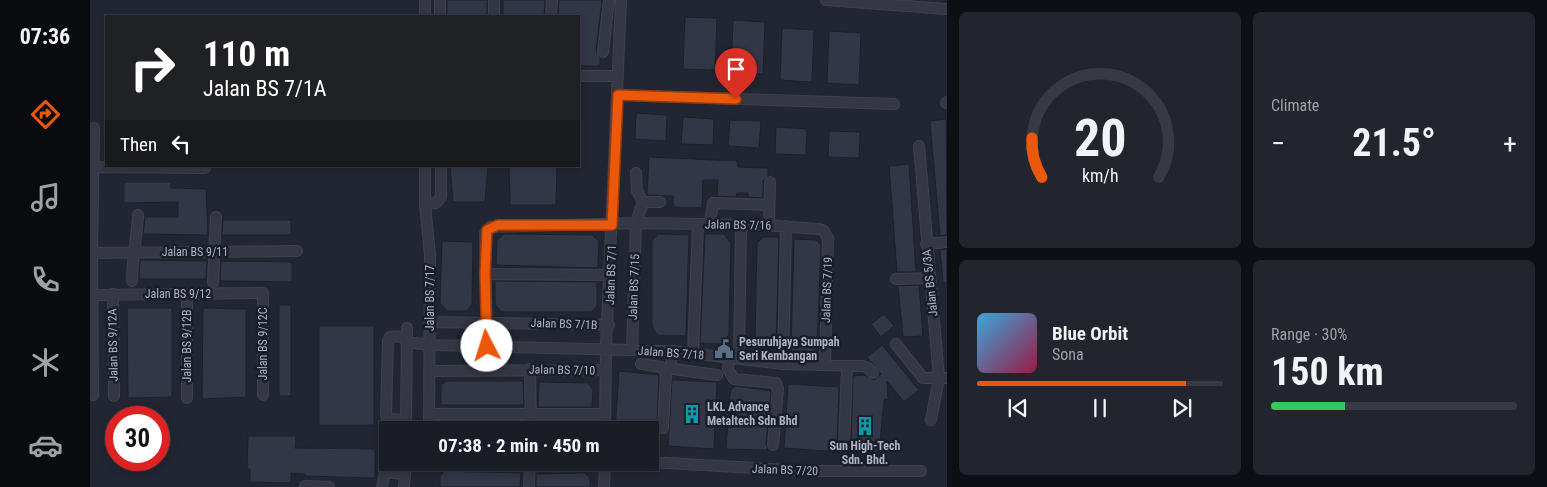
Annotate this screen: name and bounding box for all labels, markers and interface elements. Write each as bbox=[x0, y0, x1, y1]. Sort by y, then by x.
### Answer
text: 07:36 bbox=[20, 24, 70, 49]
text: 110 m bbox=[203, 34, 290, 75]
icon: right bbox=[120, 35, 185, 100]
pin bbox=[715, 48, 757, 99]
icon: arrive bbox=[722, 55, 750, 83]
text: Jalan BS 7/1A bbox=[203, 76, 327, 101]
text: Climate bbox=[1271, 96, 1319, 115]
icon: directions bbox=[28, 97, 63, 132]
text: 20 bbox=[1074, 108, 1126, 169]
text: 21.5° bbox=[1352, 121, 1436, 165]
text: − bbox=[1271, 127, 1285, 160]
text: + bbox=[1503, 127, 1517, 160]
icon: left bbox=[167, 130, 195, 158]
text: Then bbox=[120, 133, 157, 156]
text: km/h bbox=[1082, 165, 1118, 186]
icon: music bbox=[28, 180, 63, 215]
street label: Jalan BS 7/16 bbox=[705, 217, 771, 233]
street label: Jalan BS 9/11 bbox=[162, 245, 228, 259]
street label: Jalan BS 7/1 bbox=[603, 245, 619, 305]
street label: Jalan BS 5/3A bbox=[920, 249, 940, 317]
street label: Jalan BS 7/15 bbox=[626, 254, 642, 320]
street label: Jalan BS 7/19 bbox=[819, 257, 835, 323]
icon: phone bbox=[28, 262, 63, 297]
street label: Jalan BS 7/17 bbox=[423, 265, 437, 331]
street label: Jalan BS 9/12 bbox=[145, 287, 211, 301]
street label: Jalan BS 9/12C bbox=[256, 307, 270, 381]
street label: Jalan BS 9/12A bbox=[105, 308, 121, 382]
street label: Jalan BS 9/12B bbox=[180, 310, 194, 382]
street label: Jalan BS 7/1B bbox=[530, 316, 598, 332]
position arrow bbox=[460, 319, 512, 371]
text: Blue Orbit bbox=[1052, 322, 1128, 345]
text: Range · 30% bbox=[1271, 325, 1347, 344]
place label: Pesuruhjaya Sumpah Seri Kembangan bbox=[739, 335, 840, 363]
public building icon: Pesuruhjaya Sumpah Seri Kembangan bbox=[713, 338, 735, 360]
street label: Jalan BS 7/18 bbox=[637, 344, 705, 362]
icon: climate bbox=[28, 345, 63, 380]
text: Sona bbox=[1052, 345, 1084, 364]
text: 150 km bbox=[1271, 350, 1384, 394]
street label: Jalan BS 7/10 bbox=[529, 362, 595, 378]
icon: previous bbox=[1004, 394, 1032, 422]
icon: pause bbox=[1086, 394, 1114, 422]
icon: next bbox=[1168, 394, 1196, 422]
place label: LKL Advance Metaltech Sdn Bhd bbox=[707, 400, 798, 428]
building icon: LKL Advance Metaltech Sdn Bhd bbox=[681, 403, 703, 425]
speed limit sign: 30 bbox=[105, 406, 170, 471]
building icon: Sun High-Tech Sdn. Bhd. bbox=[854, 415, 876, 437]
icon: car bbox=[28, 428, 63, 463]
text: 07:38 · 2 min · 450 m bbox=[438, 434, 600, 457]
place label: Sun High-Tech Sdn. Bhd. bbox=[830, 439, 901, 467]
street label: Jalan BS 7/20 bbox=[752, 462, 818, 478]

